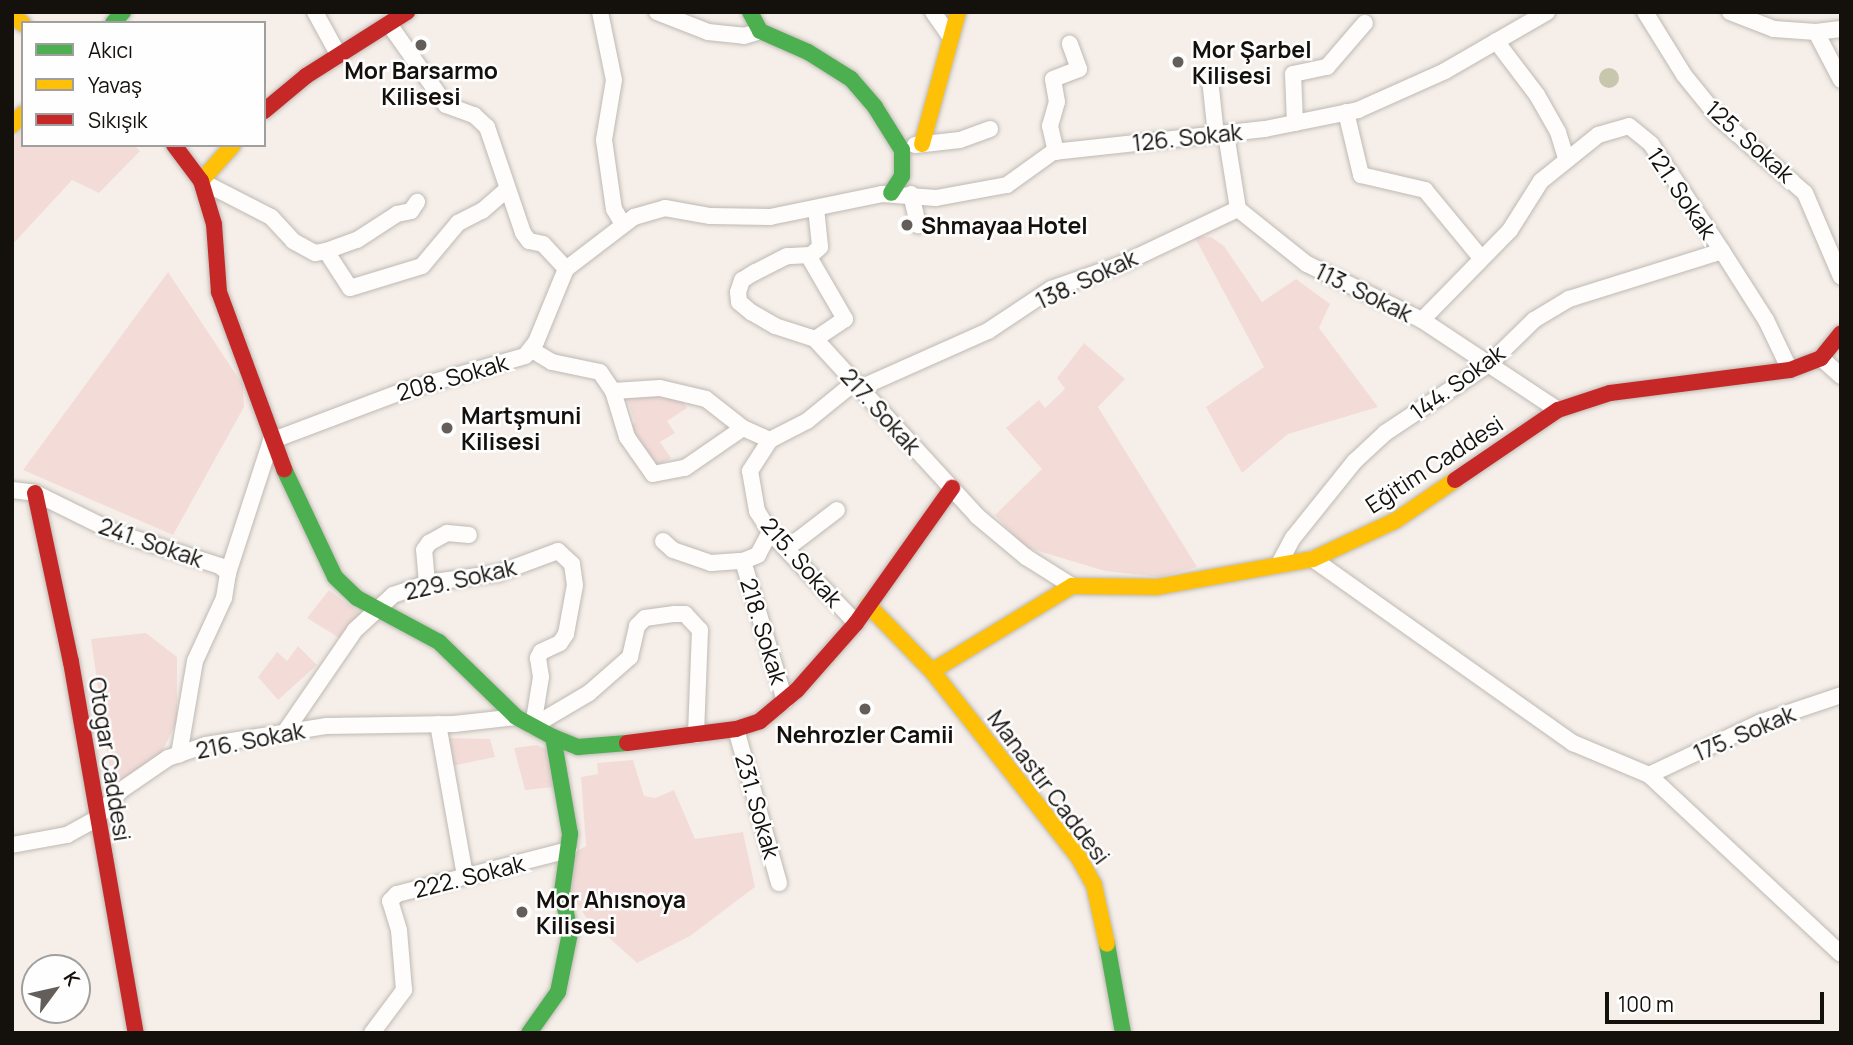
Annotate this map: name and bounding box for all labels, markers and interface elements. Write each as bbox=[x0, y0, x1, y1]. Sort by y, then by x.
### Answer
legend bbox=[21, 21, 266, 147]
place label: Mor Şarbel Kilisesi bbox=[1192, 35, 1312, 89]
text: Akıcı bbox=[88, 36, 133, 64]
marker: Mor Barsarmo Kilisesi bbox=[413, 37, 429, 53]
marker: Mor Şarbel Kilisesi bbox=[1170, 54, 1186, 70]
place label: Mor Barsarmo Kilisesi bbox=[344, 56, 498, 110]
text: Yavaş bbox=[88, 71, 142, 99]
street label: 125. Sokak bbox=[1700, 94, 1800, 188]
text: Sıkışık bbox=[88, 106, 148, 134]
street label: 126. Sokak bbox=[1131, 118, 1243, 156]
street label: 121. Sokak bbox=[1641, 142, 1723, 244]
place label: Shmayaa Hotel bbox=[921, 211, 1088, 239]
marker: Shmayaa Hotel bbox=[899, 217, 915, 233]
street label: 138. Sokak bbox=[1031, 243, 1141, 315]
street label: 113. Sokak bbox=[1311, 257, 1417, 327]
street label: 144. Sokak bbox=[1405, 339, 1509, 425]
street label: 208. Sokak bbox=[393, 348, 511, 406]
street label: 217. Sokak bbox=[835, 362, 927, 460]
place label: Martşmuni Kilisesi bbox=[461, 401, 581, 455]
street label: Eğitim Caddesi bbox=[1360, 409, 1508, 519]
marker: Martşmuni Kilisesi bbox=[439, 420, 455, 436]
street label: 241. Sokak bbox=[95, 511, 207, 573]
street label: 215. Sokak bbox=[756, 512, 848, 612]
street label: 229. Sokak bbox=[401, 553, 519, 605]
street label: 218. Sokak bbox=[735, 575, 793, 687]
street label: Otogar Caddesi bbox=[83, 675, 137, 843]
street label: 175. Sokak bbox=[1689, 699, 1799, 767]
marker: Nehrozler Camii bbox=[857, 701, 873, 717]
street label: Manastır Caddesi bbox=[982, 705, 1116, 869]
street label: 216. Sokak bbox=[193, 716, 307, 764]
place label: Nehrozler Camii bbox=[776, 720, 954, 748]
street label: 231. Sokak bbox=[730, 750, 786, 862]
street label: 222. Sokak bbox=[411, 849, 527, 903]
place label: Mor Ahısnoya Kilisesi bbox=[536, 885, 686, 939]
marker: Mor Ahısnoya Kilisesi bbox=[514, 904, 530, 920]
north arrow bbox=[21, 954, 91, 1024]
text: K bbox=[58, 966, 86, 991]
scale bar bbox=[1608, 978, 1827, 1022]
text: 100 m bbox=[1618, 990, 1674, 1018]

